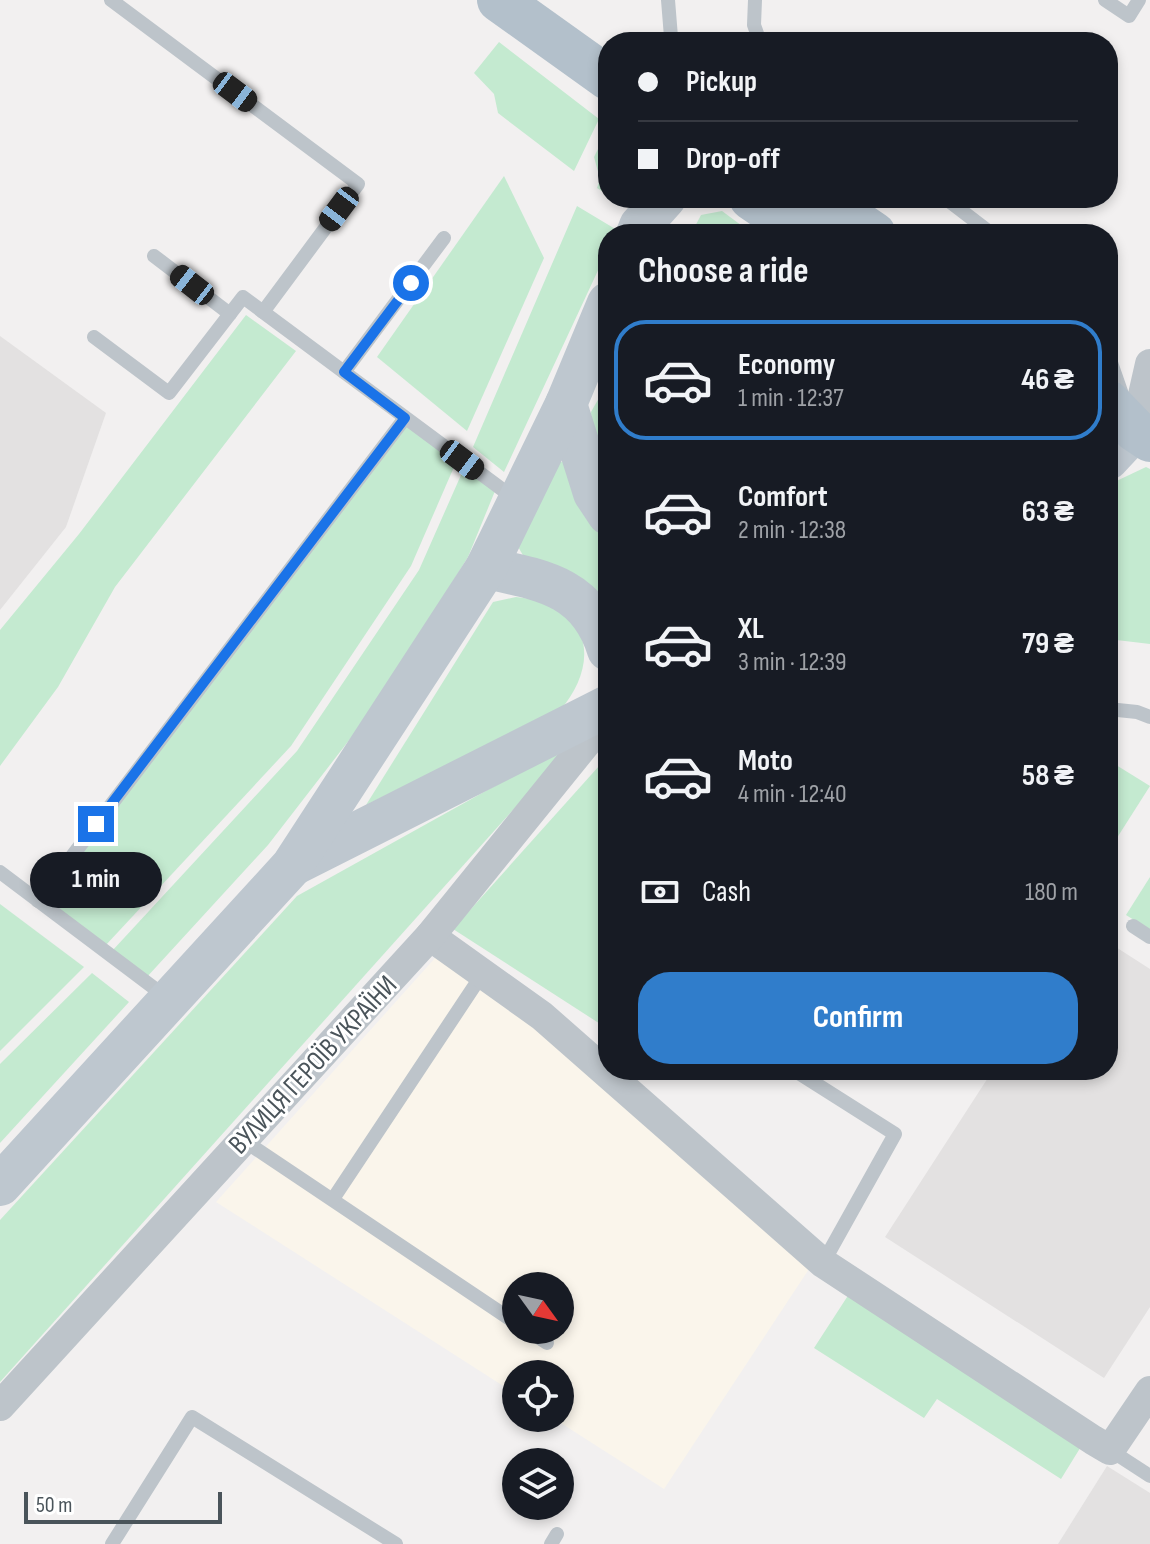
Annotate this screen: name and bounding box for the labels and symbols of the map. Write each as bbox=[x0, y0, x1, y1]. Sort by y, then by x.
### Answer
car bbox=[209, 68, 261, 116]
car bbox=[315, 183, 363, 235]
car bbox=[166, 261, 218, 309]
route start bbox=[393, 265, 429, 301]
car bbox=[436, 436, 488, 484]
route end bbox=[78, 806, 114, 842]
callout: 1 min bbox=[30, 852, 162, 908]
street label: ВУЛИЦЯ ГЕРОЇВ УКРАЇНИ bbox=[222, 969, 404, 1161]
north arrow bbox=[502, 1272, 574, 1344]
scale bar bbox=[24, 1488, 222, 1524]

